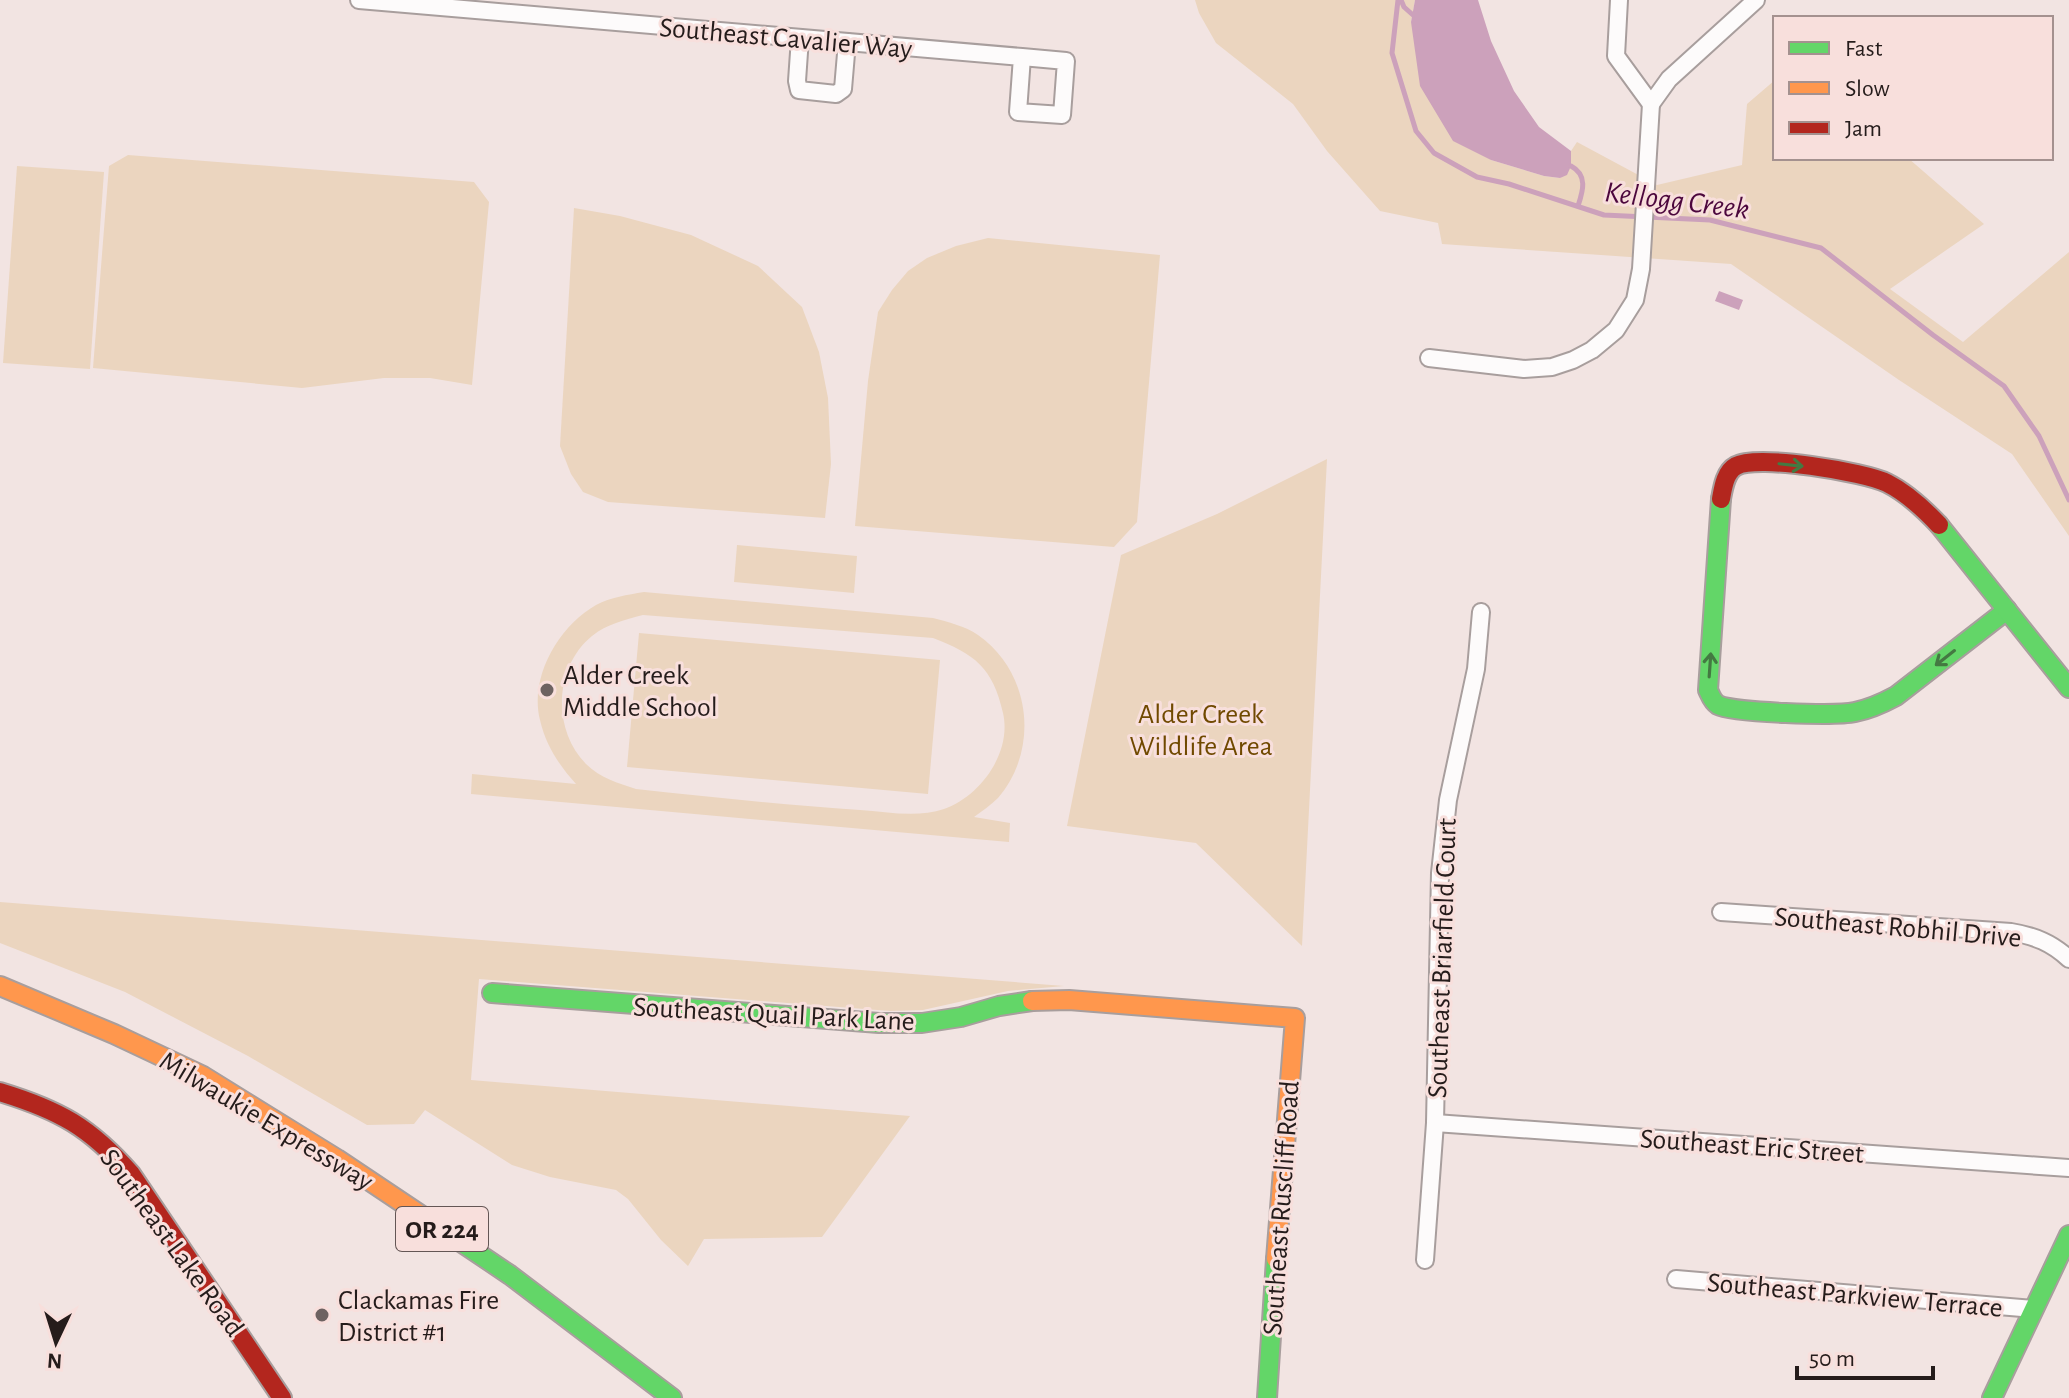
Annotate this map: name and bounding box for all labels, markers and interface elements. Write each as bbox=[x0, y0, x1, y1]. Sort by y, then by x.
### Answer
street label: Southeast Cavalier Way bbox=[658, 14, 913, 64]
legend bbox=[1773, 16, 2053, 160]
text: Fast bbox=[1845, 37, 1883, 61]
text: Slow bbox=[1845, 77, 1890, 101]
text: Jam bbox=[1845, 117, 1882, 141]
water label: Kellogg Creek bbox=[1603, 177, 1751, 225]
one-way arrow bbox=[1777, 458, 1804, 473]
one-way arrow bbox=[1935, 650, 1956, 667]
one-way arrow bbox=[1702, 653, 1717, 679]
place label: Alder Creek Middle School bbox=[563, 662, 718, 722]
marker: Alder Creek Middle School bbox=[538, 681, 556, 699]
park label: Alder Creek Wildlife Area bbox=[1129, 701, 1273, 761]
street label: Southeast Briarfield Court bbox=[1424, 817, 1462, 1099]
street label: Southeast Robhil Drive bbox=[1773, 903, 2022, 953]
street label: Southeast Quail Park Lane bbox=[632, 994, 915, 1036]
street label: Milwaukie Expressway bbox=[154, 1047, 378, 1196]
street label: Southeast Ruscliff Road bbox=[1259, 1080, 1305, 1336]
street label: Southeast Eric Street bbox=[1639, 1125, 1865, 1169]
street label: Southeast Lake Road bbox=[94, 1144, 249, 1342]
road number: OR 224 bbox=[396, 1207, 488, 1251]
street label: Southeast Parkview Terrace bbox=[1706, 1269, 2004, 1323]
place label: Clackamas Fire District #1 bbox=[338, 1287, 499, 1347]
north arrow bbox=[16, 1302, 96, 1382]
marker: Clackamas Fire District #1 bbox=[313, 1306, 331, 1324]
scale bar bbox=[1797, 1330, 1933, 1380]
text: 50 m bbox=[1809, 1347, 1855, 1371]
text: N bbox=[46, 1349, 63, 1372]

